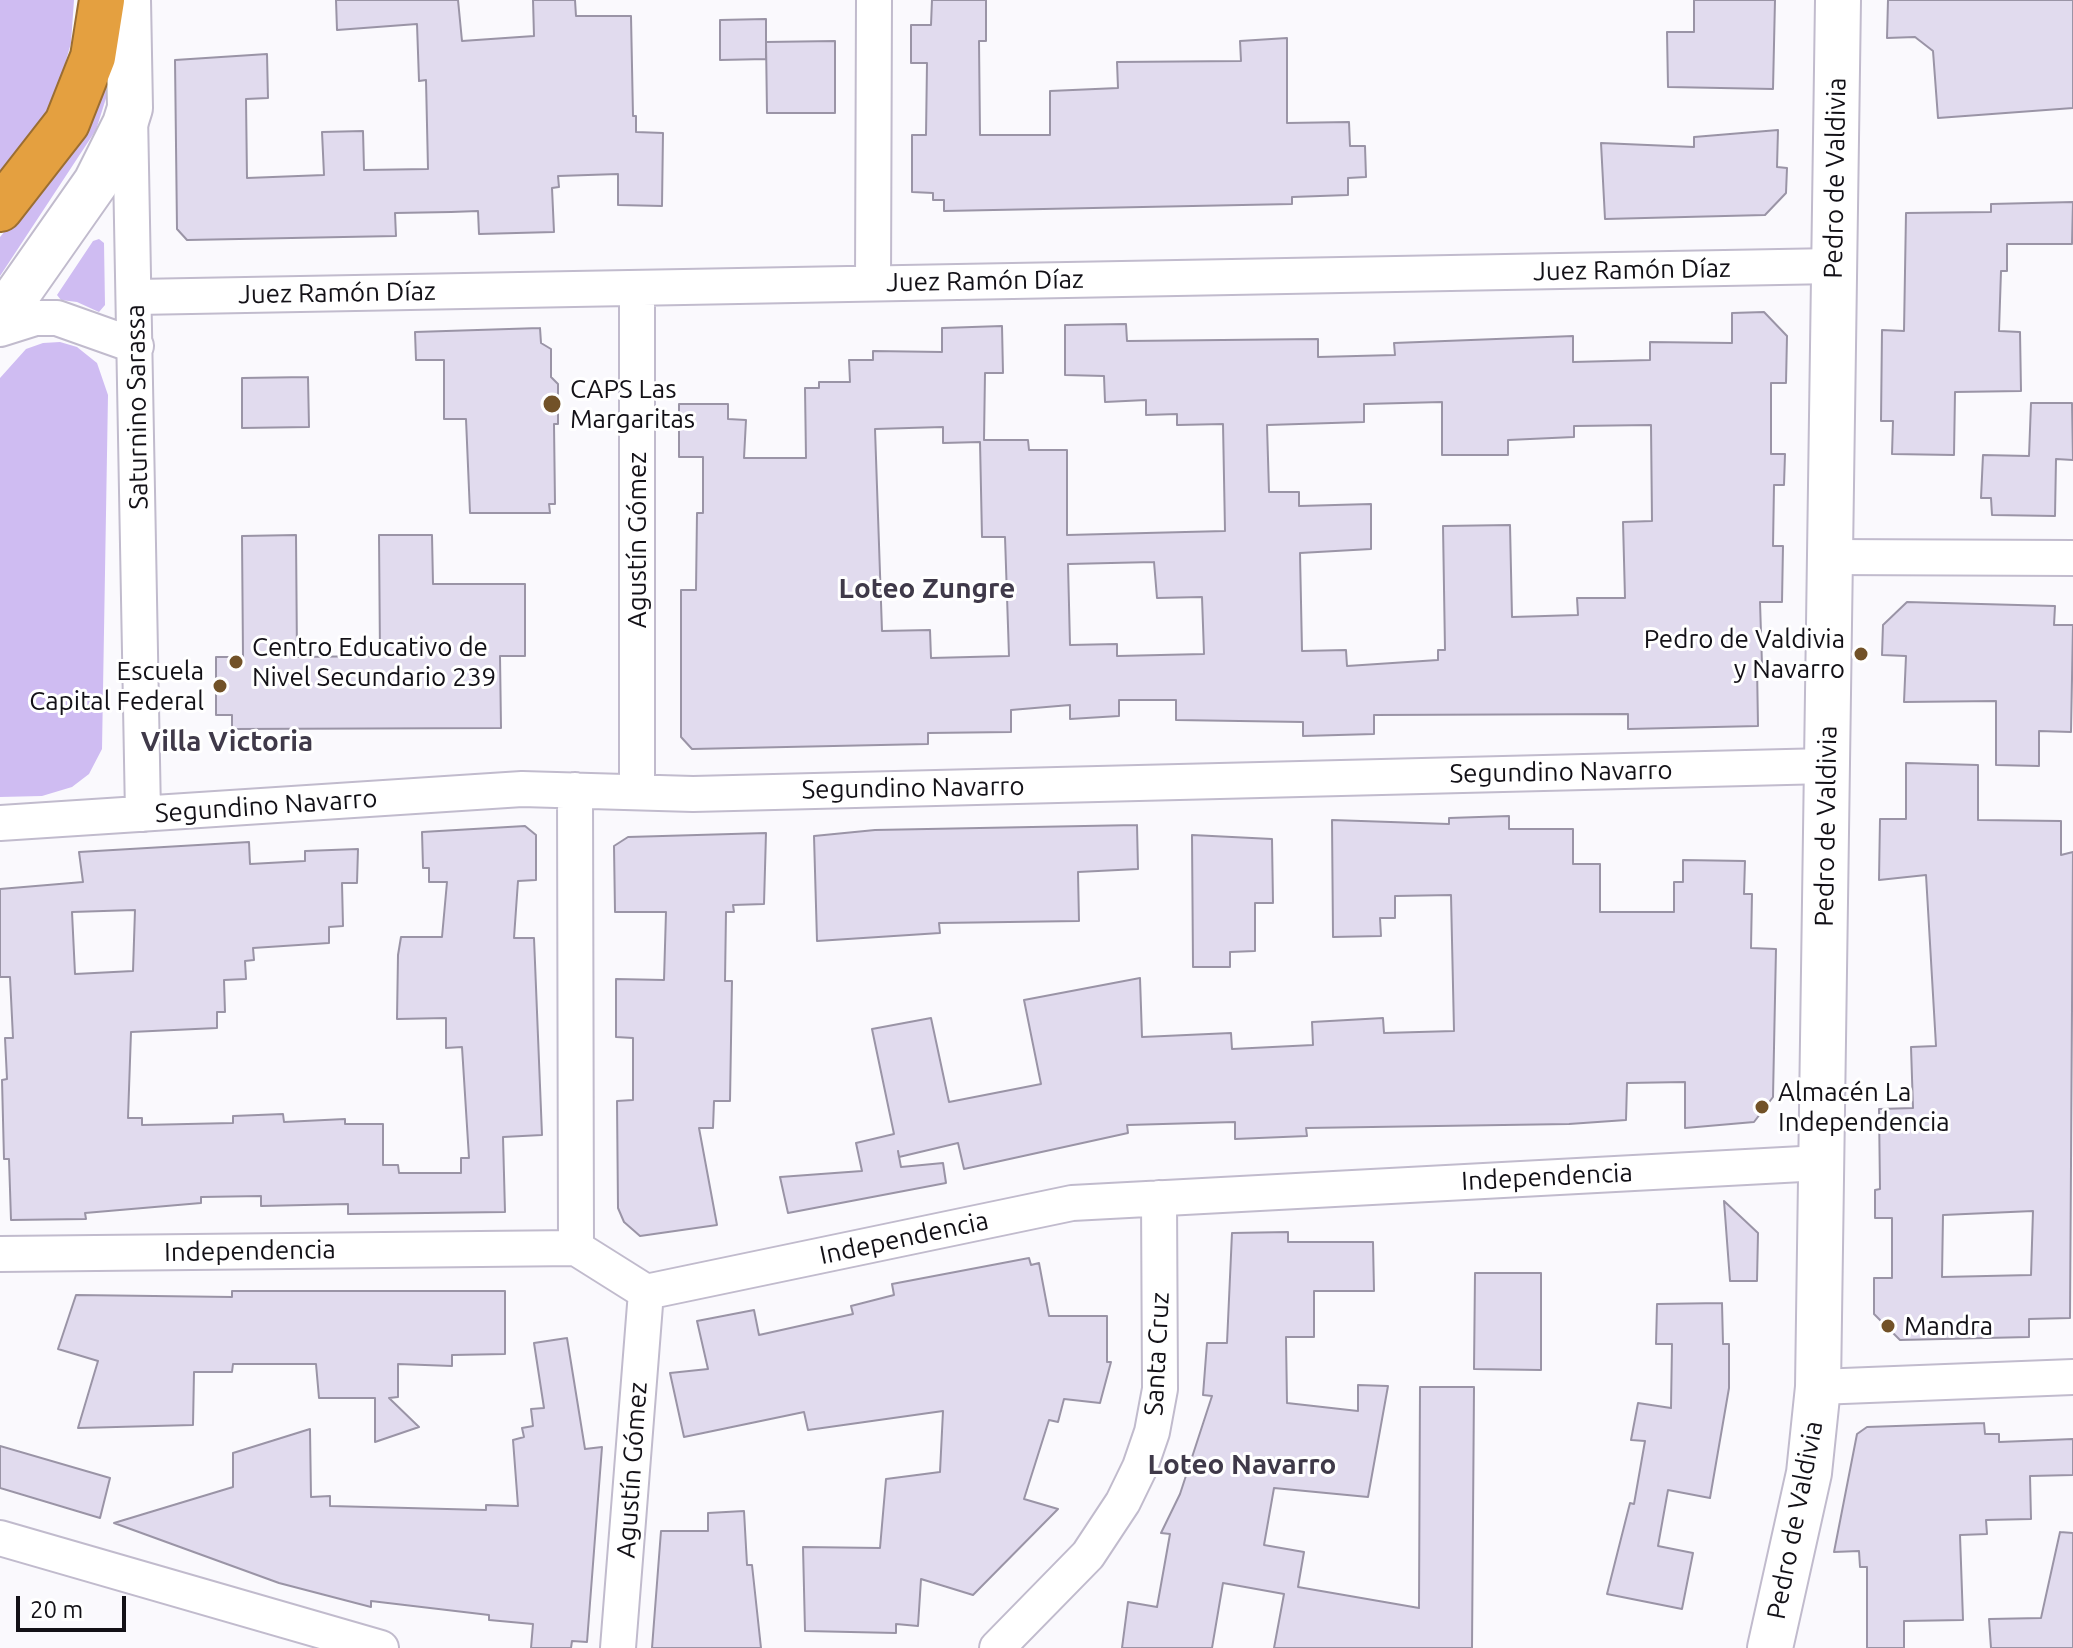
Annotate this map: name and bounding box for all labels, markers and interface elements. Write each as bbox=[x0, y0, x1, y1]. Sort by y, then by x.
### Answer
street label: Pedro de Valdivia bbox=[1818, 77, 1852, 279]
street label: Juez Ramón Díaz bbox=[1533, 253, 1731, 287]
street label: Juez Ramón Díaz bbox=[886, 264, 1084, 298]
street label: Juez Ramón Díaz bbox=[238, 276, 436, 310]
street label: Saturnino Sarassa bbox=[120, 304, 154, 510]
place label: CAPS Las Margaritas bbox=[570, 373, 695, 434]
marker: CAPS Las Margaritas bbox=[541, 393, 563, 415]
street label: Agustín Gómez bbox=[621, 452, 653, 628]
district label: Loteo Zungre bbox=[839, 572, 1015, 606]
place label: Pedro de Valdivia y Navarro bbox=[1644, 623, 1845, 684]
place label: Centro Educativo de Nivel Secundario 239 bbox=[252, 631, 496, 692]
marker: Pedro de Valdivia y Navarro bbox=[1852, 645, 1870, 663]
marker: Centro Educativo de Nivel Secundario 239 bbox=[227, 653, 245, 671]
place label: Escuela Capital Federal bbox=[29, 655, 204, 716]
marker: Escuela Capital Federal bbox=[211, 677, 229, 695]
district label: Villa Victoria bbox=[141, 725, 313, 759]
street label: Pedro de Valdivia bbox=[1809, 725, 1843, 927]
street label: Segundino Navarro bbox=[1449, 754, 1673, 790]
street label: Segundino Navarro bbox=[801, 770, 1025, 806]
street label: Segundino Navarro bbox=[154, 783, 378, 829]
place label: Almacén La Independencia bbox=[1778, 1076, 1950, 1138]
marker: Almacén La Independencia bbox=[1753, 1098, 1771, 1116]
street label: Independencia bbox=[1460, 1157, 1634, 1197]
street label: Independencia bbox=[817, 1205, 991, 1271]
street label: Independencia bbox=[164, 1234, 336, 1268]
street label: Santa Cruz bbox=[1138, 1291, 1176, 1417]
place label: Mandra bbox=[1904, 1310, 1993, 1342]
marker: Mandra bbox=[1879, 1317, 1897, 1335]
street label: Agustín Gómez bbox=[610, 1381, 654, 1559]
street label: Pedro de Valdivia bbox=[1760, 1418, 1830, 1622]
district label: Loteo Navarro bbox=[1148, 1448, 1336, 1482]
scale bar bbox=[20, 1580, 130, 1630]
text: 20 m bbox=[30, 1596, 83, 1623]

